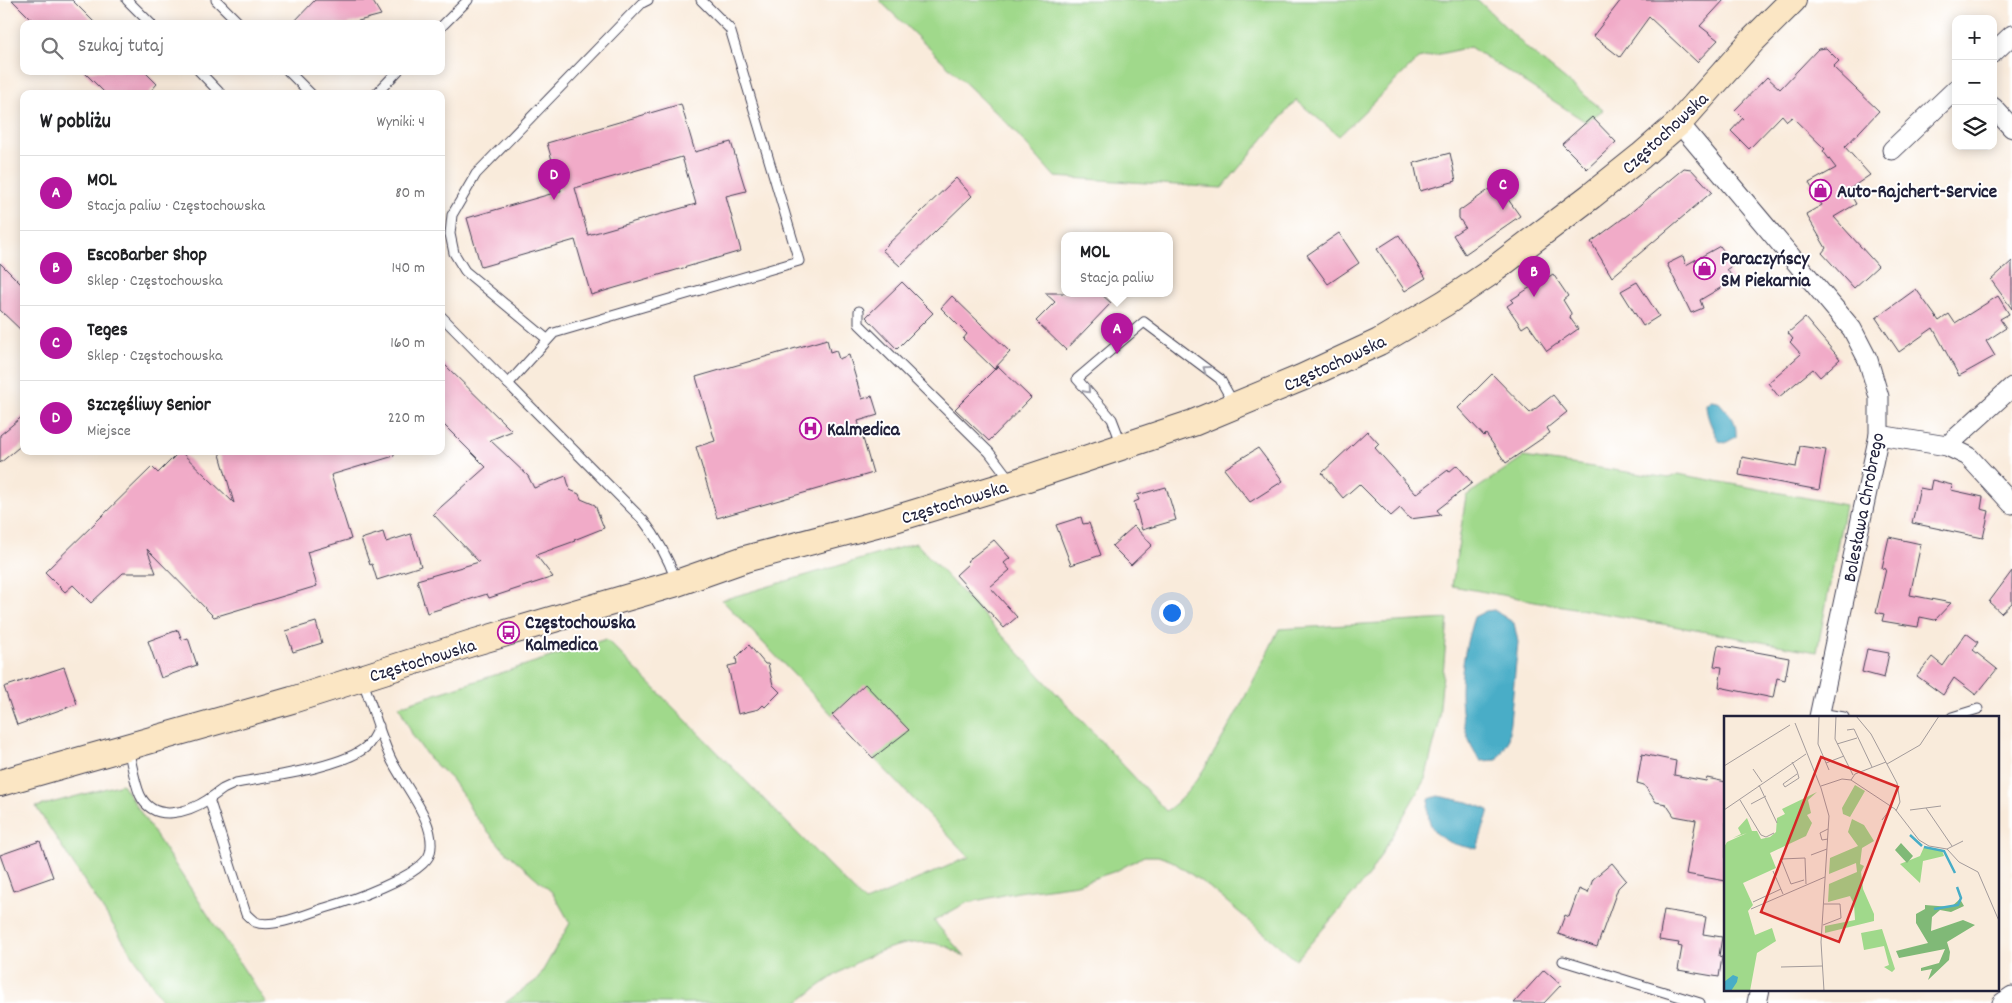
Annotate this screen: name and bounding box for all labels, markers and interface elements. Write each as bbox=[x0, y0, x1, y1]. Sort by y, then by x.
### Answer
map controls bbox=[1952, 15, 1997, 150]
button: + bbox=[1952, 15, 1997, 60]
search box bbox=[20, 20, 445, 75]
icon: search bbox=[38, 34, 66, 62]
text: Szukaj tutaj bbox=[78, 34, 164, 61]
button: − bbox=[1952, 60, 1997, 105]
street label: Częstochowska bbox=[1617, 86, 1717, 182]
button: layers bbox=[1952, 105, 1997, 150]
text: W pobliżu bbox=[40, 108, 111, 138]
text: Wyniki: 4 bbox=[377, 111, 425, 134]
pin: D bbox=[538, 159, 570, 200]
text: MOL bbox=[87, 168, 117, 195]
pin: C bbox=[1487, 169, 1519, 210]
shop icon: Auto-Rajchert-Service bbox=[1809, 178, 1833, 202]
place label: Auto-Rajchert-Service bbox=[1837, 180, 1997, 207]
text: A bbox=[52, 182, 60, 205]
text: 80 m bbox=[395, 182, 425, 205]
text: Stacja paliw · Częstochowska bbox=[87, 195, 265, 218]
popup bbox=[1061, 232, 1173, 297]
text: MOL bbox=[1080, 240, 1110, 267]
text: EscoBarber Shop bbox=[87, 243, 207, 270]
place label: Paraczyńscy SM Piekarnia bbox=[1721, 247, 1811, 296]
pin: B bbox=[1518, 256, 1550, 297]
shop icon: Paraczyńscy SM Piekarnia bbox=[1693, 256, 1717, 280]
text: B bbox=[52, 257, 60, 280]
text: 140 m bbox=[391, 257, 425, 280]
text: Stacja paliw bbox=[1080, 267, 1154, 290]
text: Sklep · Częstochowska bbox=[87, 270, 223, 293]
pin: A bbox=[1101, 313, 1133, 354]
text: Teges bbox=[87, 318, 128, 345]
street label: Częstochowska bbox=[1280, 329, 1392, 401]
text: C bbox=[52, 332, 60, 355]
text: 160 m bbox=[390, 332, 425, 355]
text: Sklep · Częstochowska bbox=[87, 345, 223, 368]
one-way arrow bbox=[1203, 366, 1212, 374]
one-way arrow bbox=[1081, 385, 1090, 394]
text: Szczęśliwy Senior bbox=[87, 393, 211, 420]
text: D bbox=[52, 407, 60, 430]
text: 220 m bbox=[388, 407, 425, 430]
hospital icon: Kalmedica bbox=[799, 416, 823, 440]
place label: Kalmedica bbox=[827, 418, 901, 445]
text: Miejsce bbox=[87, 420, 131, 443]
street label: Bolesława Chrobrego bbox=[1838, 431, 1893, 585]
street label: Częstochowska bbox=[898, 475, 1013, 533]
your location bbox=[1159, 600, 1185, 626]
place label: Częstochowska Kalmedica bbox=[525, 611, 636, 660]
bus stop icon: Częstochowska Kalmedica bbox=[497, 620, 521, 644]
street label: Częstochowska bbox=[366, 633, 481, 691]
inset map bbox=[1724, 716, 2000, 990]

